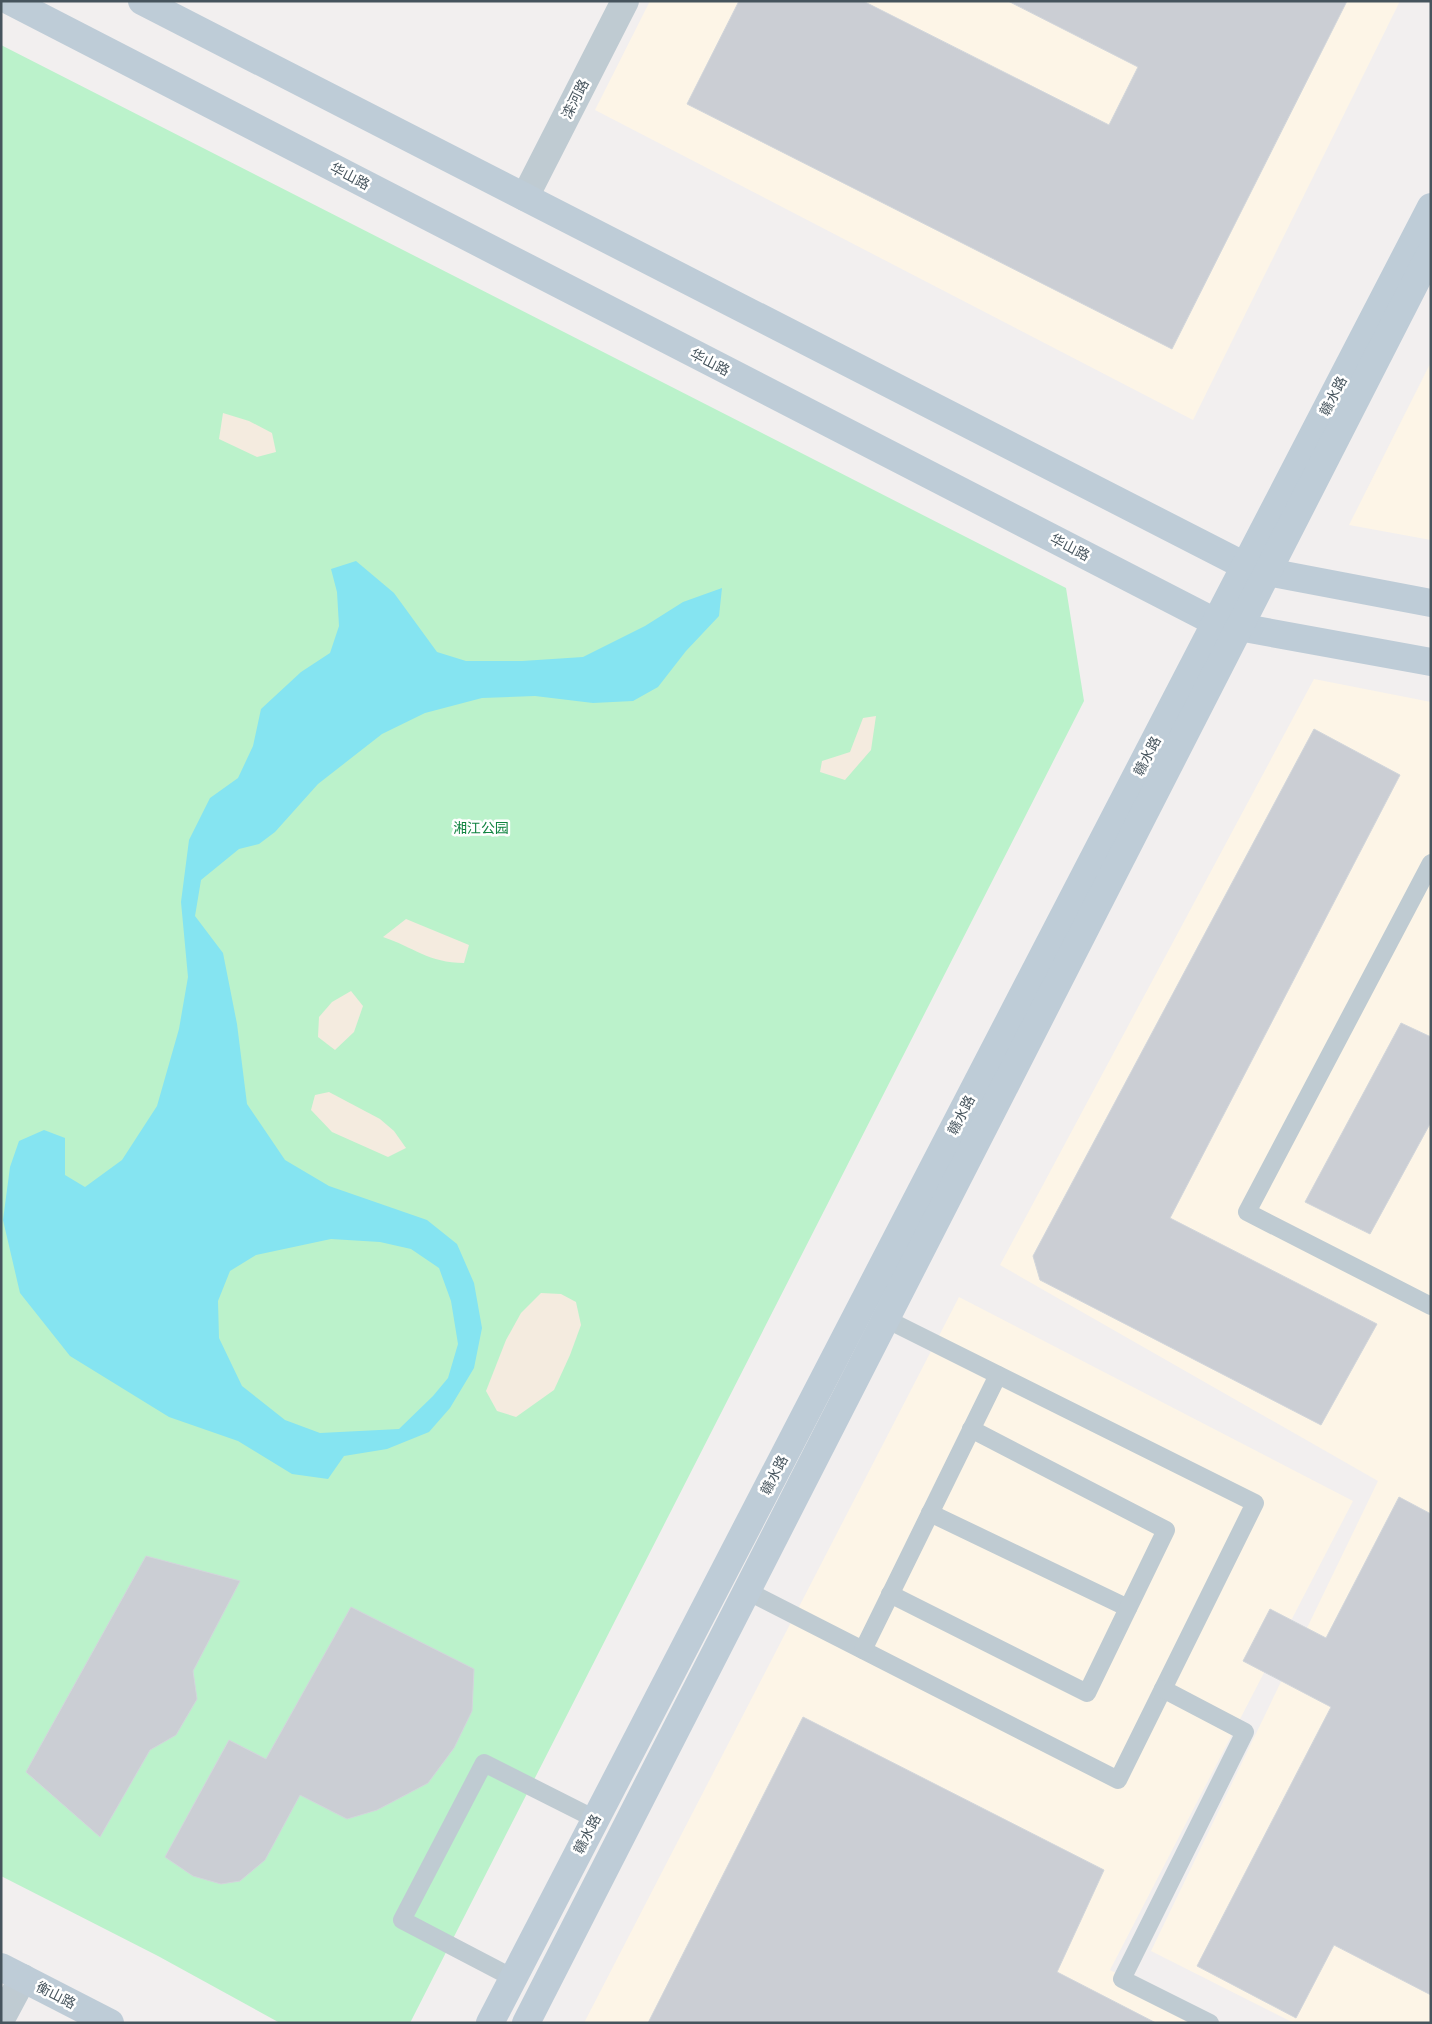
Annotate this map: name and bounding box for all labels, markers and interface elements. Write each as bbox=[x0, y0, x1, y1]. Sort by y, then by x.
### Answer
street label: 滦河路 bbox=[558, 77, 592, 121]
street label: 华山路 bbox=[328, 159, 372, 193]
street label: 华山路 bbox=[688, 345, 732, 379]
street label: 赣水路 bbox=[1316, 374, 1350, 418]
street label: 华山路 bbox=[1048, 530, 1092, 564]
street label: 赣水路 bbox=[1130, 734, 1164, 778]
park label: 湘江公园 bbox=[453, 820, 509, 836]
street label: 赣水路 bbox=[944, 1093, 978, 1137]
street label: 赣水路 bbox=[757, 1453, 791, 1497]
street label: 赣水路 bbox=[570, 1812, 604, 1856]
street label: 衡山路 bbox=[34, 1978, 78, 2012]

